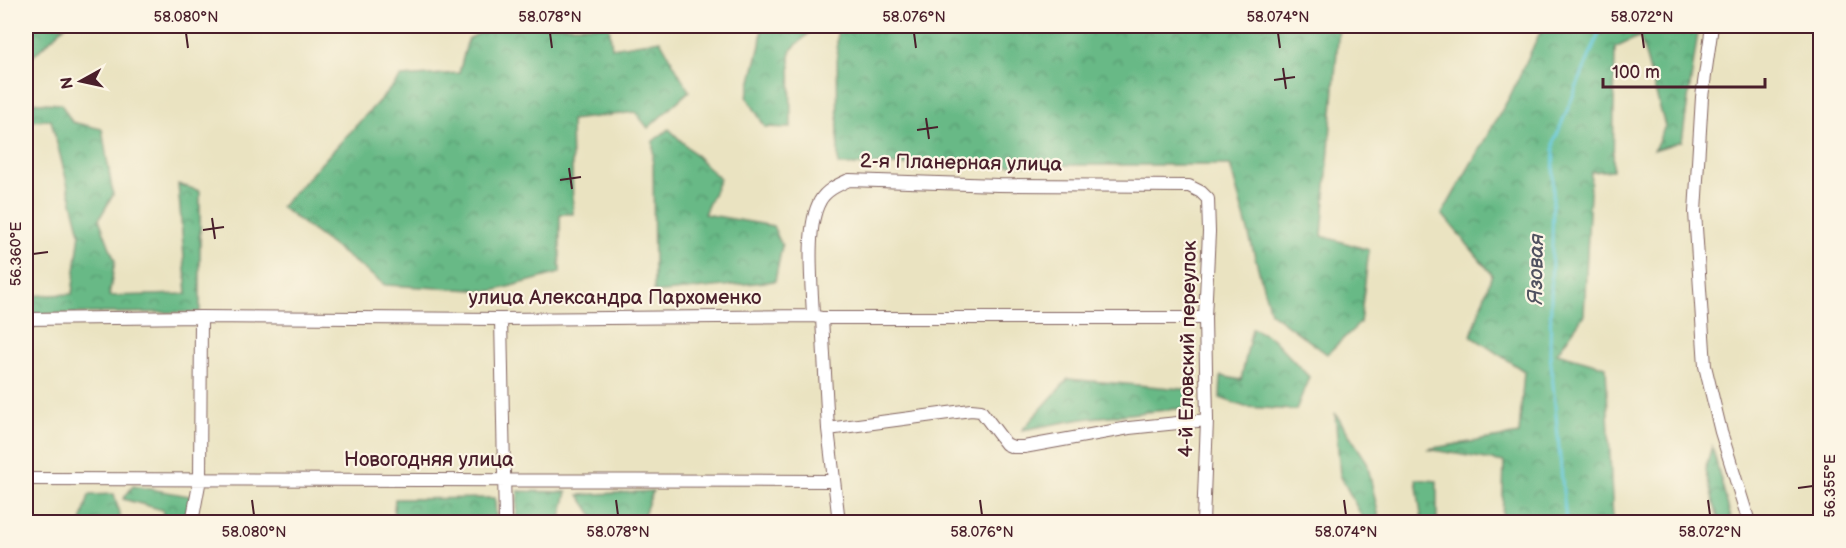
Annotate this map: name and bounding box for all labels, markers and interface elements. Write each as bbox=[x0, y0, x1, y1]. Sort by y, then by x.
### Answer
text: 58.080°N bbox=[154, 8, 218, 27]
text: 58.078°N bbox=[518, 8, 582, 27]
text: 58.076°N bbox=[882, 8, 946, 27]
text: 58.074°N bbox=[1246, 8, 1310, 27]
text: 58.072°N bbox=[1610, 8, 1674, 27]
north arrow bbox=[51, 51, 111, 111]
scale bar bbox=[1603, 51, 1765, 89]
text: 100 m bbox=[1612, 62, 1660, 83]
text: N bbox=[57, 76, 78, 90]
street label: 2-я Планерная улица bbox=[860, 149, 1063, 177]
text: 56.360°E bbox=[7, 222, 26, 286]
water label: Язовая bbox=[1523, 233, 1549, 306]
street label: 4-й Еловский переулок bbox=[1174, 240, 1202, 458]
street label: улица Александра Пархоменко bbox=[469, 286, 761, 310]
street label: Новогодняя улица bbox=[344, 448, 514, 472]
text: 56.355°E bbox=[1821, 454, 1840, 518]
text: 58.080°N bbox=[222, 523, 286, 542]
text: 58.078°N bbox=[586, 523, 650, 542]
text: 58.076°N bbox=[950, 523, 1014, 542]
text: 58.074°N bbox=[1314, 523, 1378, 542]
text: 58.072°N bbox=[1678, 523, 1742, 542]

